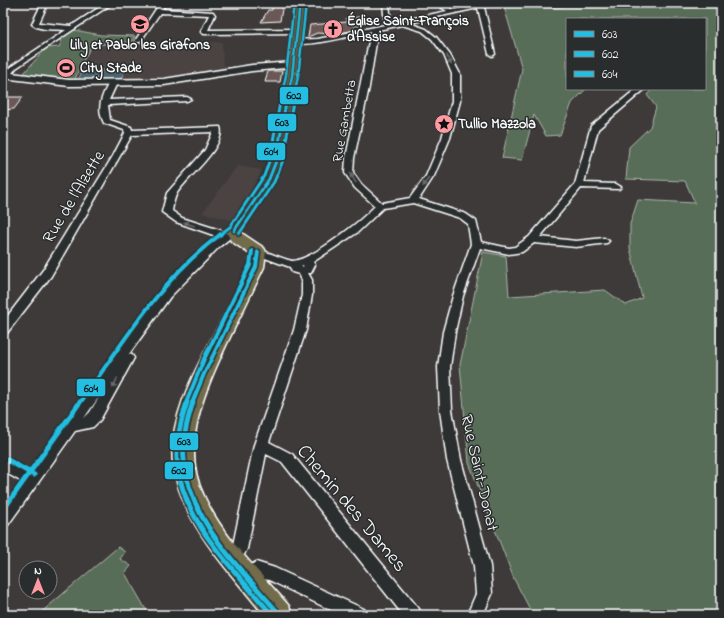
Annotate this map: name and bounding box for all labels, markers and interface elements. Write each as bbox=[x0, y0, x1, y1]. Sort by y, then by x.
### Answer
place label: Église Saint-François d'Assise bbox=[347, 11, 469, 48]
school or university icon: Lily et Pablo les Girafons bbox=[129, 13, 151, 35]
church icon: Église Saint-François d'Assise bbox=[322, 18, 344, 40]
legend bbox=[566, 18, 706, 90]
text: 603 bbox=[602, 26, 617, 44]
place label: Lily et Pablo les Girafons bbox=[70, 35, 210, 58]
text: 602 bbox=[602, 46, 618, 64]
one-way arrow bbox=[446, 54, 452, 65]
sports icon: City Stade bbox=[55, 57, 77, 79]
place label: City Stade bbox=[80, 58, 142, 81]
text: 604 bbox=[602, 66, 617, 84]
street label: Rue Gambetta bbox=[327, 78, 363, 164]
line badge: 602 bbox=[279, 86, 309, 105]
text: 602 bbox=[285, 88, 302, 104]
line badge: 603 bbox=[267, 113, 297, 132]
place icon: Tullio Mazzola bbox=[433, 113, 455, 135]
place label: Tullio Mazzola bbox=[458, 114, 536, 135]
text: 603 bbox=[274, 115, 290, 131]
line badge: 604 bbox=[256, 142, 286, 161]
text: 604 bbox=[263, 144, 279, 160]
street label: Rue de l'Alzette bbox=[36, 146, 112, 248]
one-way arrow bbox=[349, 173, 357, 183]
one-way arrow bbox=[422, 177, 430, 187]
one-way arrow bbox=[183, 221, 195, 227]
one-way arrow bbox=[112, 377, 118, 389]
line badge: 604 bbox=[76, 378, 106, 397]
text: 604 bbox=[83, 381, 99, 397]
street label: Rue Saint-Donat bbox=[453, 412, 505, 534]
line badge: 603 bbox=[169, 432, 199, 451]
text: 603 bbox=[176, 434, 192, 450]
street label: Chemin des Dames bbox=[289, 439, 413, 579]
line badge: 602 bbox=[164, 461, 194, 480]
text: 602 bbox=[170, 463, 187, 479]
north arrow bbox=[18, 560, 58, 600]
text: N bbox=[34, 563, 42, 579]

